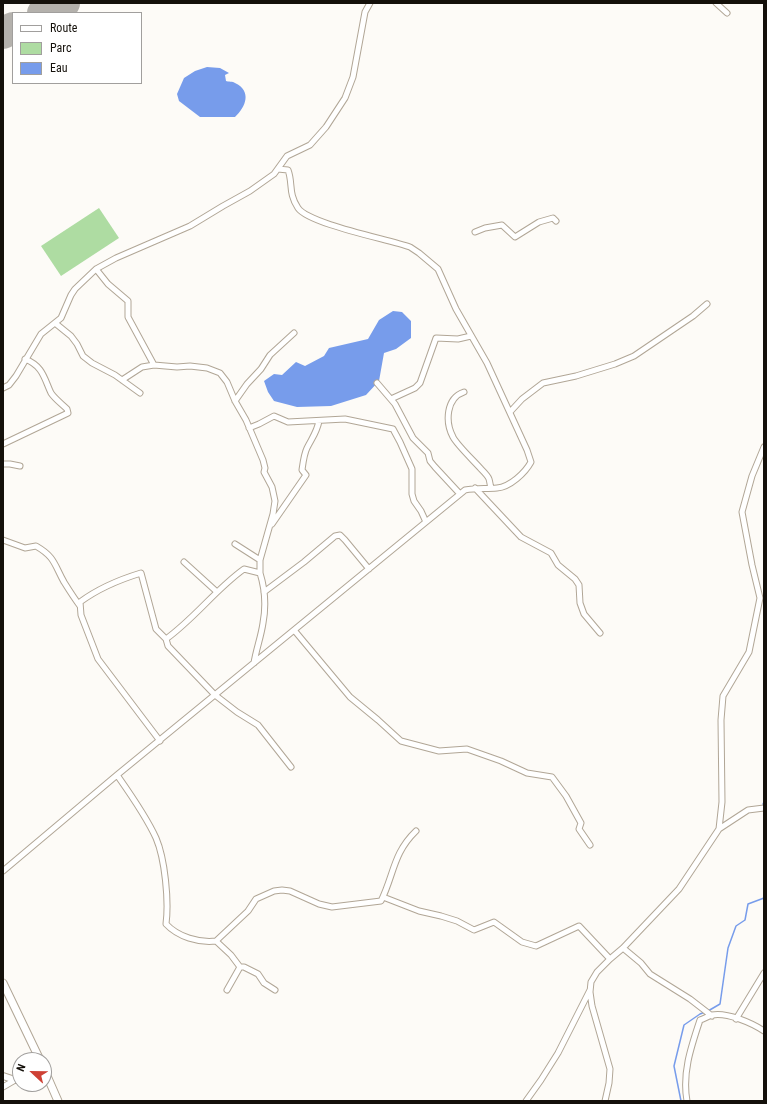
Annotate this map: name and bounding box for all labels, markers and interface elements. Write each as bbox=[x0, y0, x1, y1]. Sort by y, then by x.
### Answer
legend bbox=[12, 12, 142, 84]
text: Route bbox=[50, 21, 77, 35]
text: Parc bbox=[50, 41, 71, 55]
text: Eau bbox=[50, 61, 68, 75]
north arrow bbox=[12, 1052, 52, 1092]
text: N bbox=[14, 1062, 29, 1073]

